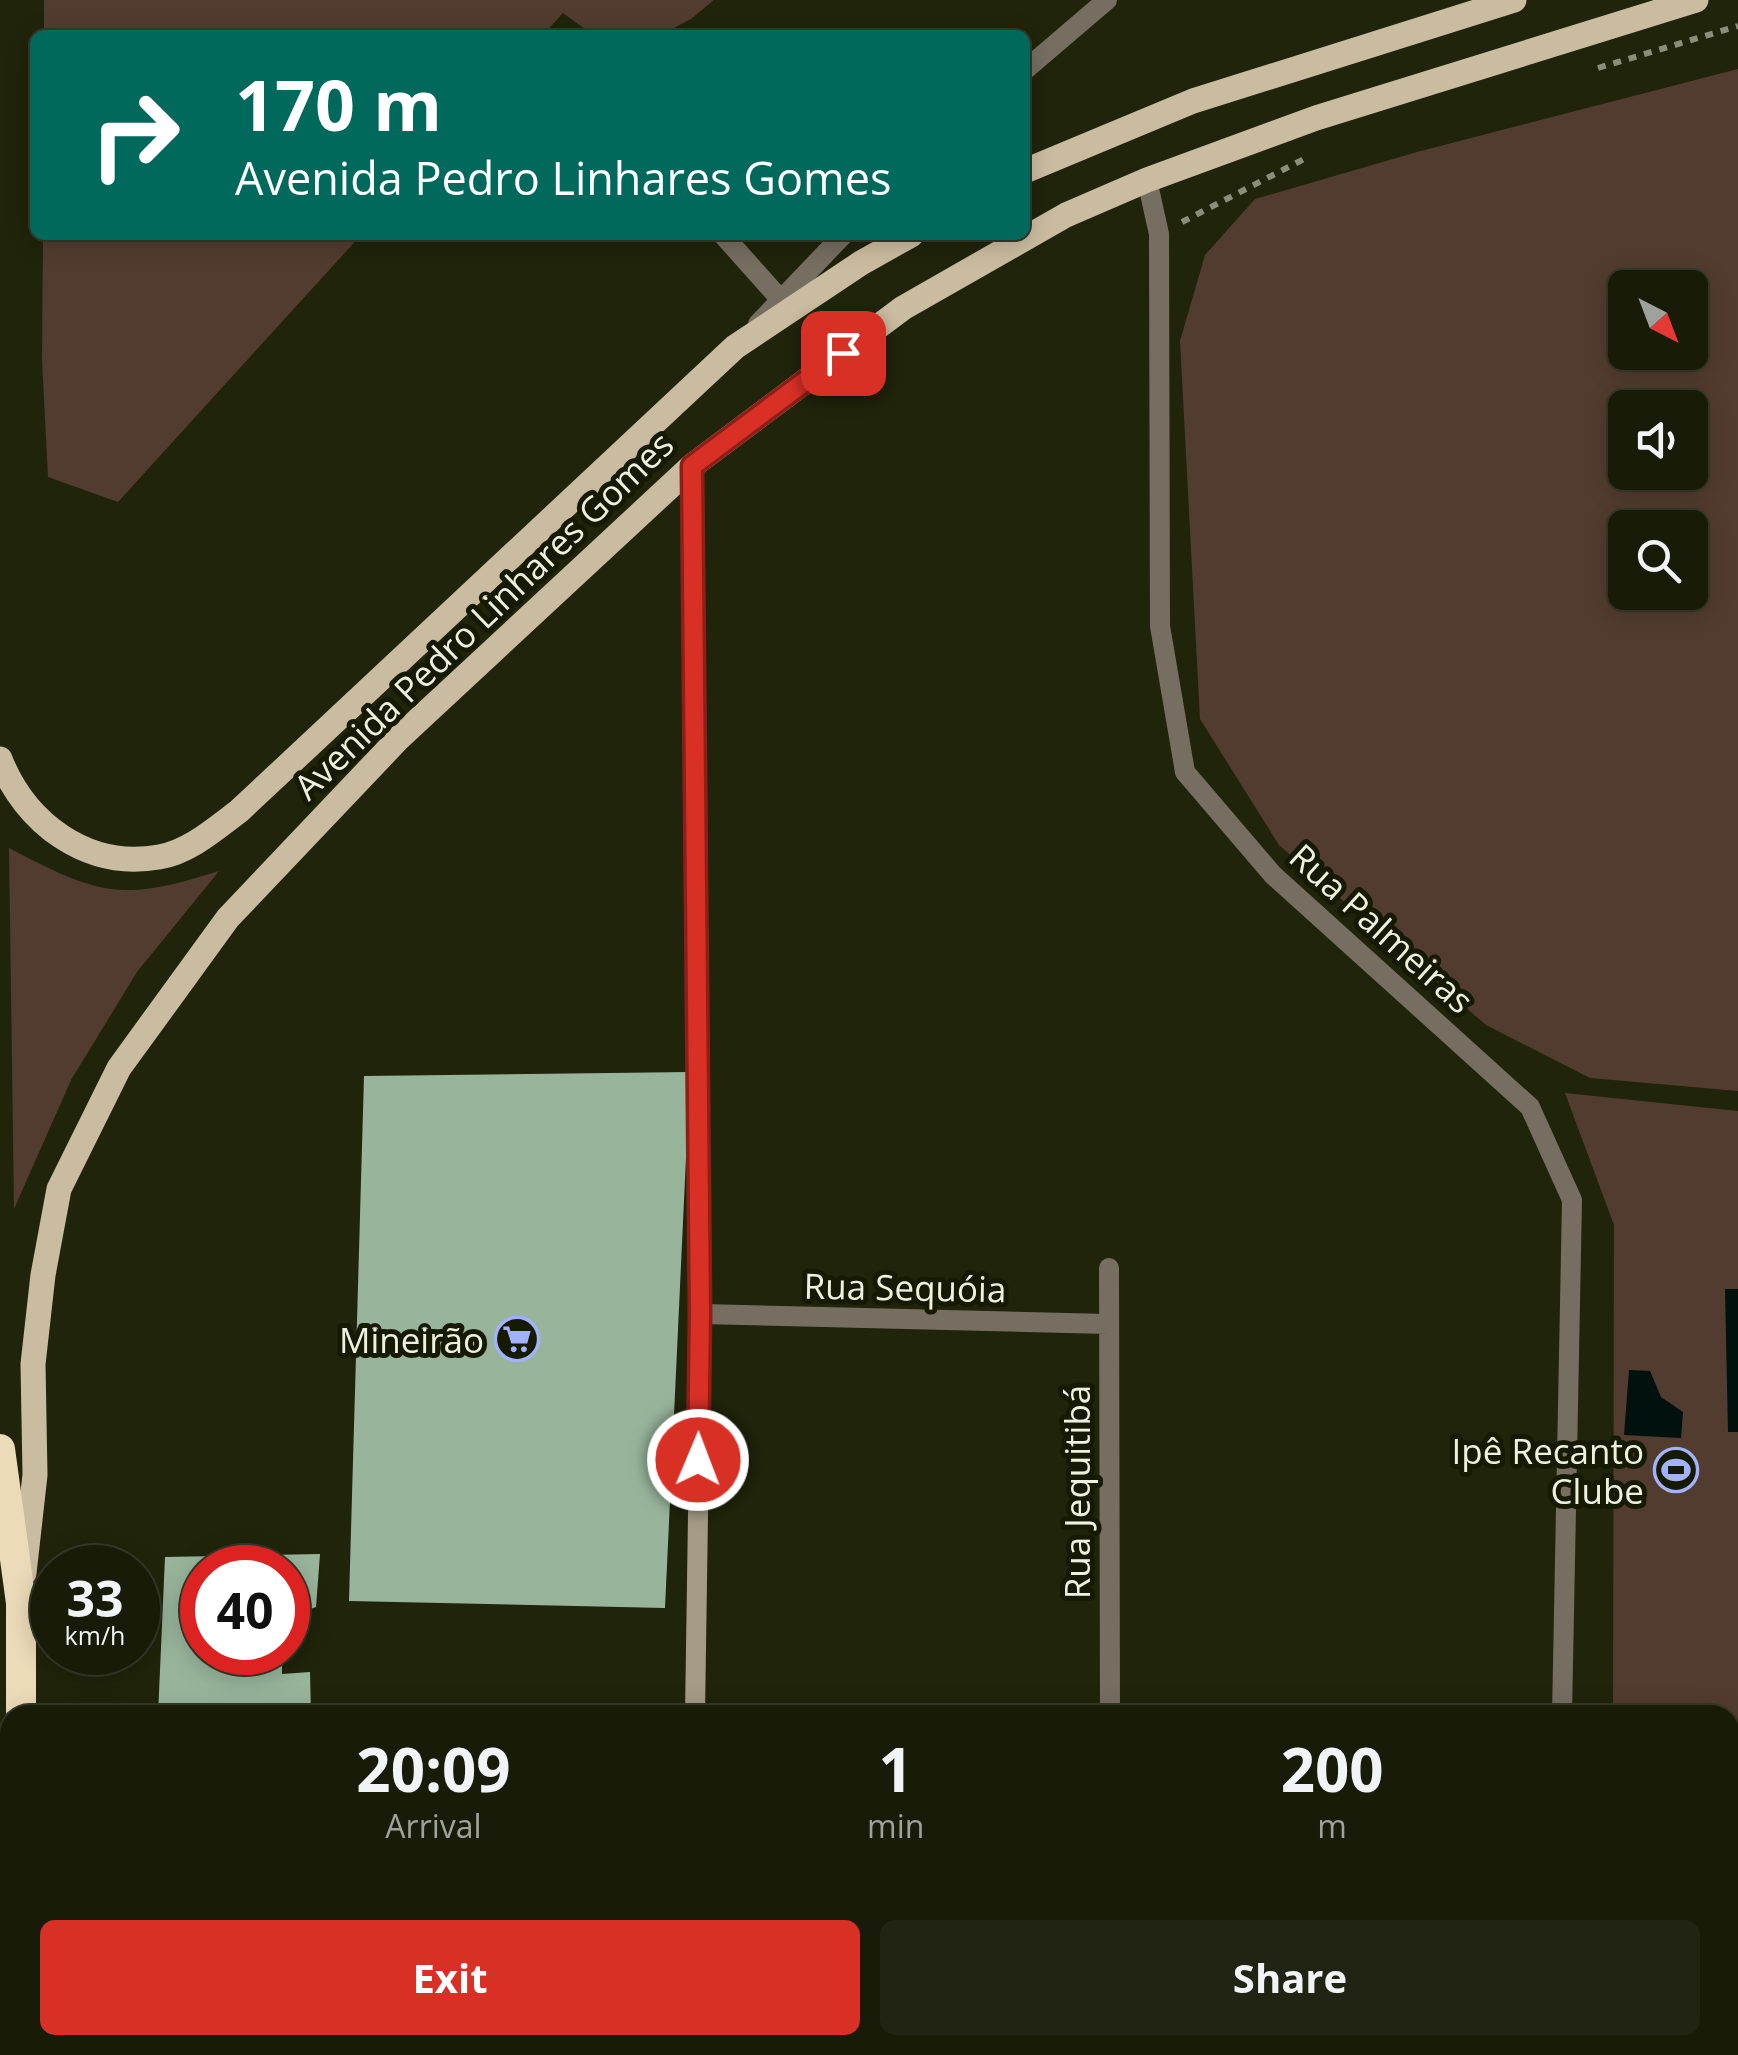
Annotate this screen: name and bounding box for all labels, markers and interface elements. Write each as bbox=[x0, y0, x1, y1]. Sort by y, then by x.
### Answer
text: 170 m bbox=[235, 56, 442, 152]
icon: right bbox=[70, 70, 200, 200]
text: Avenida Pedro Linhares Gomes bbox=[235, 147, 891, 208]
north arrow bbox=[1608, 270, 1708, 370]
map controls bbox=[1608, 270, 1708, 610]
pin bbox=[801, 311, 886, 396]
icon: arrive bbox=[816, 326, 871, 381]
button: sound bbox=[1608, 390, 1708, 490]
street label: Avenida Pedro Linhares Gomes bbox=[283, 421, 683, 809]
button: search bbox=[1608, 510, 1708, 610]
street label: Rua Palmeiras bbox=[1280, 833, 1484, 1023]
street label: Rua Sequóia bbox=[803, 1262, 1007, 1312]
place label: Mineirão bbox=[339, 1316, 484, 1363]
supermarket icon: Mineirão bbox=[494, 1316, 540, 1362]
street label: Rua Jequitibá bbox=[1053, 1385, 1100, 1599]
position arrow bbox=[646, 1408, 750, 1512]
place label: Ipê Recanto Clube bbox=[1452, 1427, 1644, 1514]
sports icon: Ipê Recanto Clube bbox=[1653, 1447, 1699, 1493]
speed limit sign: 40 bbox=[180, 1545, 310, 1675]
text: 33 bbox=[66, 1564, 124, 1632]
text: km/h bbox=[65, 1618, 125, 1652]
text: 20:09 bbox=[356, 1728, 511, 1810]
text: 1 bbox=[879, 1728, 913, 1810]
text: 200 bbox=[1281, 1728, 1384, 1810]
text: Arrival bbox=[385, 1804, 482, 1847]
text: min bbox=[867, 1804, 924, 1847]
text: m bbox=[1317, 1804, 1347, 1847]
button: Exit bbox=[40, 1920, 860, 2035]
button: Share bbox=[880, 1920, 1700, 2035]

